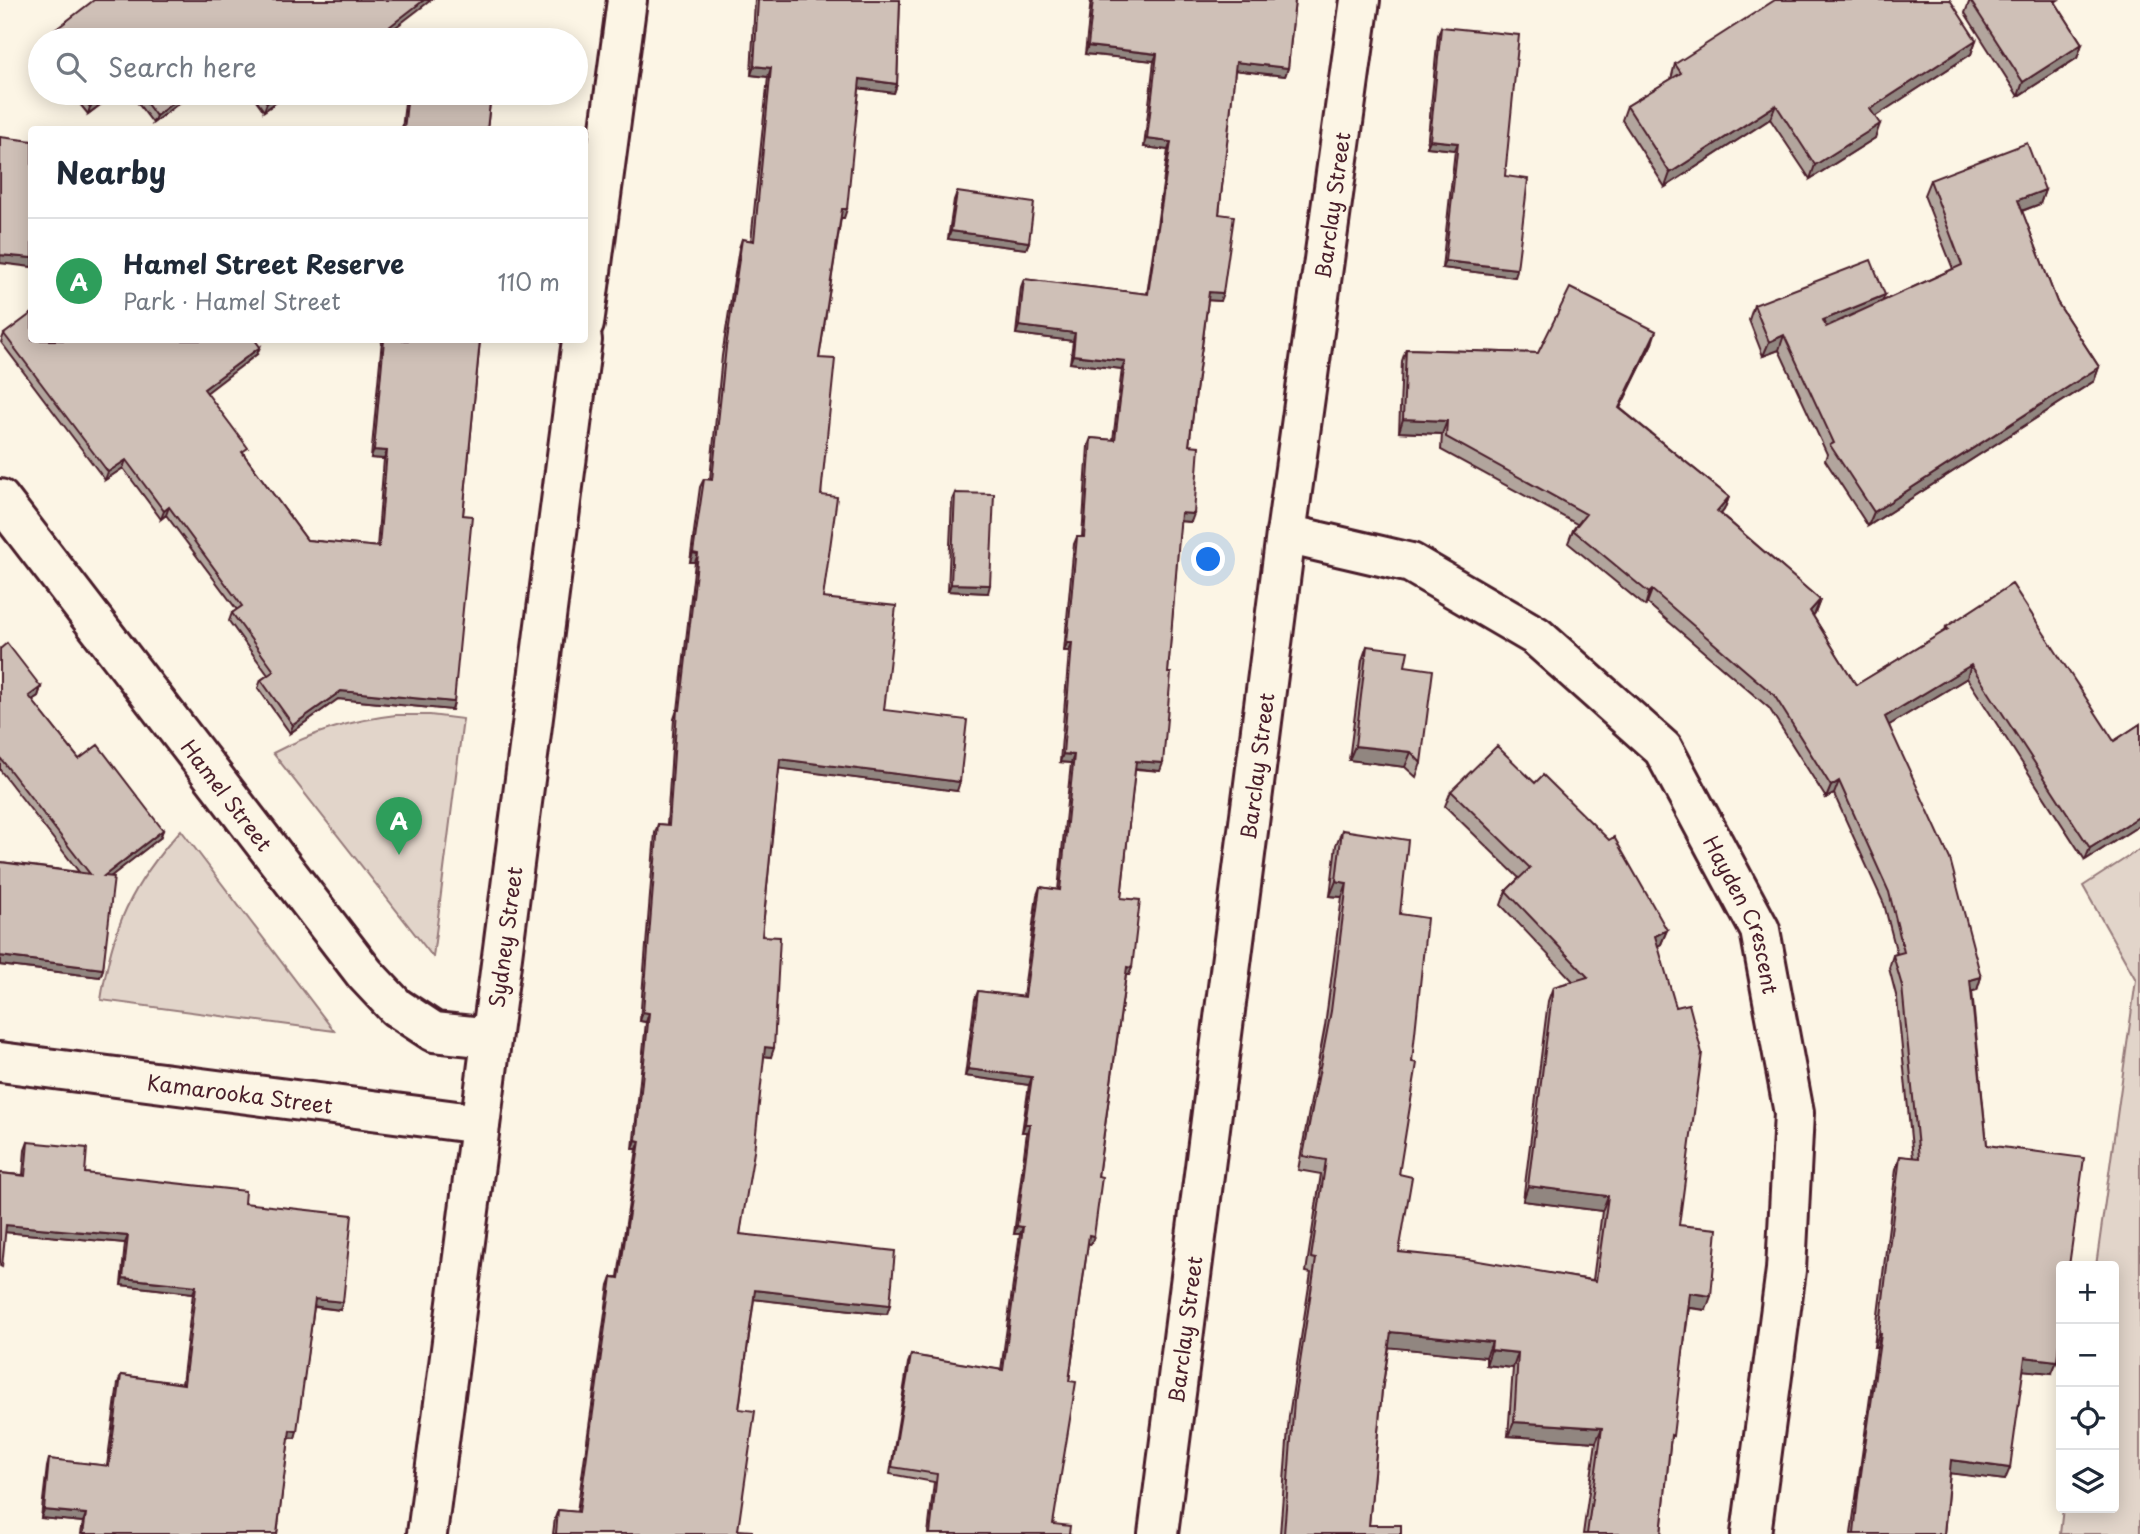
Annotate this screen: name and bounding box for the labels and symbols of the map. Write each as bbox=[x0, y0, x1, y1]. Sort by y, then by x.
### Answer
street label: Barclay Street bbox=[1306, 130, 1358, 281]
your location bbox=[1191, 542, 1225, 576]
street label: Barclay Street bbox=[1231, 691, 1282, 842]
street label: Hamel Street bbox=[174, 732, 281, 858]
pin: A bbox=[376, 797, 422, 855]
street label: Hayden Crescent bbox=[1696, 829, 1788, 997]
street label: Sydney Street bbox=[479, 865, 530, 1010]
street label: Kamarooka Street bbox=[145, 1065, 335, 1121]
street label: Barclay Street bbox=[1159, 1254, 1209, 1405]

